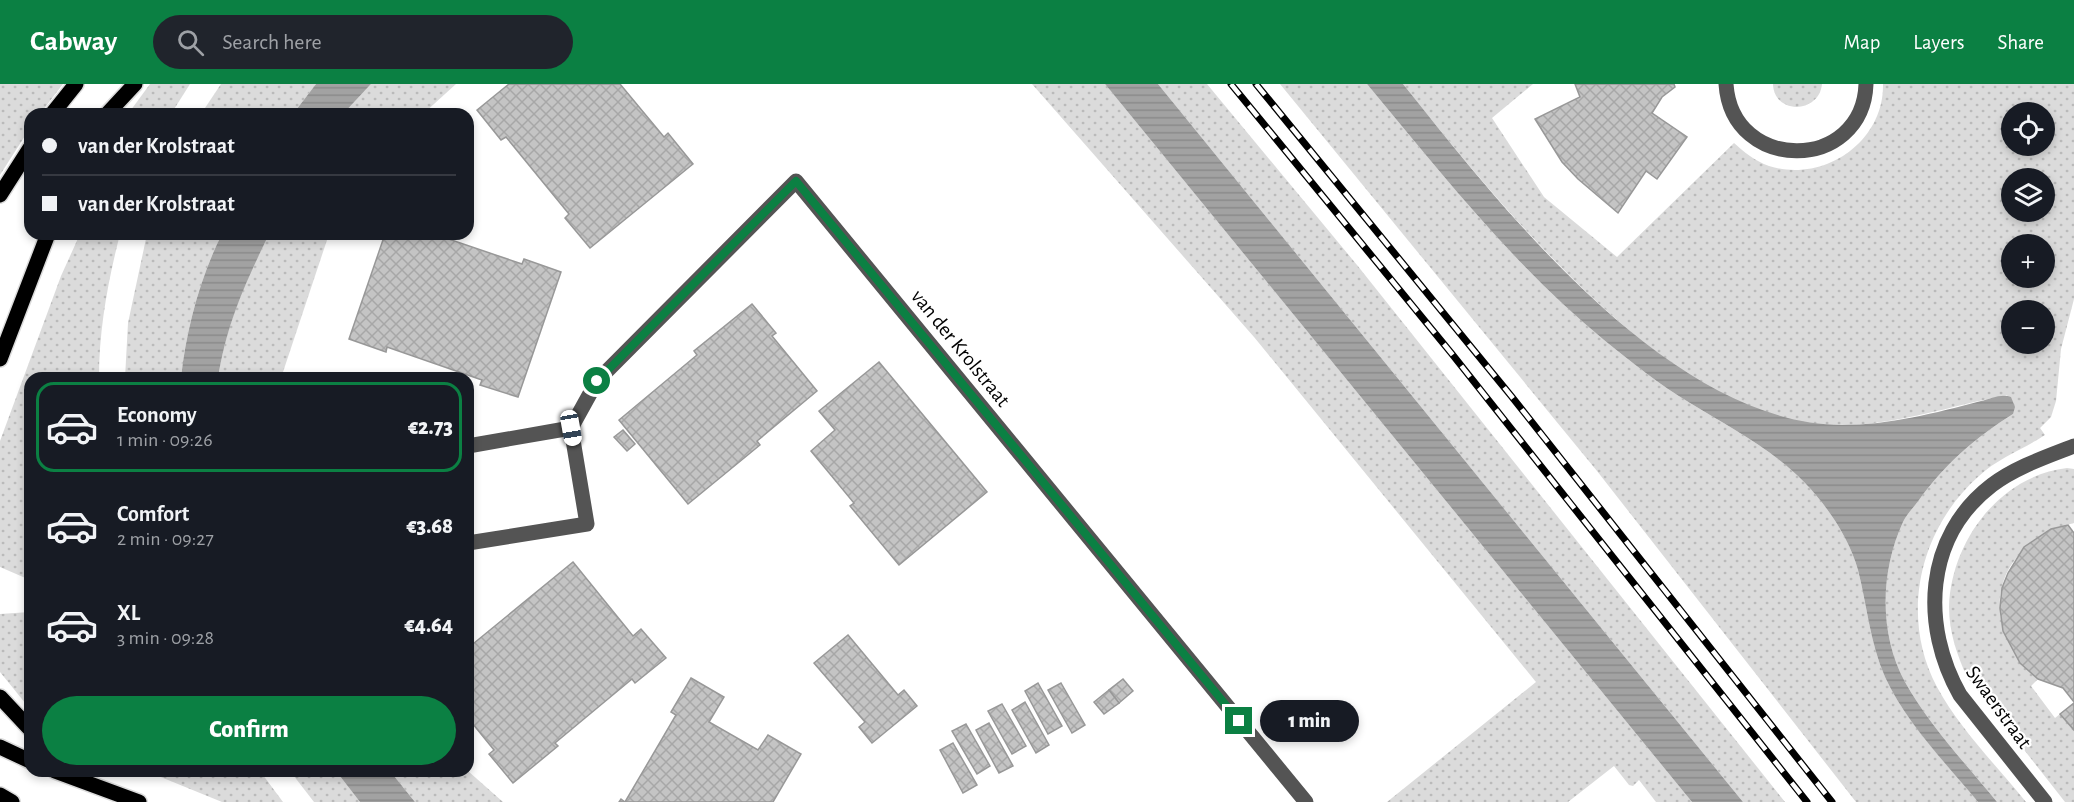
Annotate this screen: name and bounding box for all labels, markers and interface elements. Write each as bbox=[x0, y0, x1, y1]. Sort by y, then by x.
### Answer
search box bbox=[153, 15, 573, 69]
icon: search bbox=[174, 26, 207, 59]
text: Cabway bbox=[30, 28, 117, 56]
text: Search here bbox=[222, 31, 322, 53]
text: Map bbox=[1844, 32, 1880, 53]
text: Layers bbox=[1913, 32, 1964, 53]
text: Share bbox=[1997, 32, 2044, 53]
map controls bbox=[2001, 102, 2055, 354]
button: locate bbox=[2001, 102, 2055, 156]
text: van der Krolstraat bbox=[78, 135, 235, 157]
button: layers bbox=[2001, 168, 2055, 222]
text: van der Krolstraat bbox=[78, 193, 235, 215]
button: + bbox=[2001, 234, 2055, 288]
street label: van der Krolstraat bbox=[907, 286, 1014, 411]
button: − bbox=[2001, 300, 2055, 354]
route start bbox=[583, 367, 610, 394]
icon: car bbox=[45, 400, 99, 454]
text: Economy bbox=[117, 404, 197, 426]
car bbox=[559, 409, 583, 447]
text: €2.73 bbox=[408, 416, 453, 438]
text: 1 min · 09:26 bbox=[117, 430, 213, 450]
icon: car bbox=[45, 499, 99, 553]
text: Comfort bbox=[117, 503, 189, 525]
text: €3.68 bbox=[406, 515, 453, 537]
text: 2 min · 09:27 bbox=[117, 529, 214, 549]
icon: car bbox=[45, 598, 99, 652]
text: XL bbox=[117, 602, 140, 624]
text: €4.64 bbox=[405, 614, 453, 636]
text: 3 min · 09:28 bbox=[117, 628, 214, 648]
street label: Swaerstraat bbox=[1962, 662, 2036, 753]
button: Confirm bbox=[42, 696, 456, 765]
callout: 1 min bbox=[1260, 700, 1359, 742]
route end bbox=[1225, 707, 1252, 734]
text: 1 min bbox=[1288, 711, 1331, 731]

